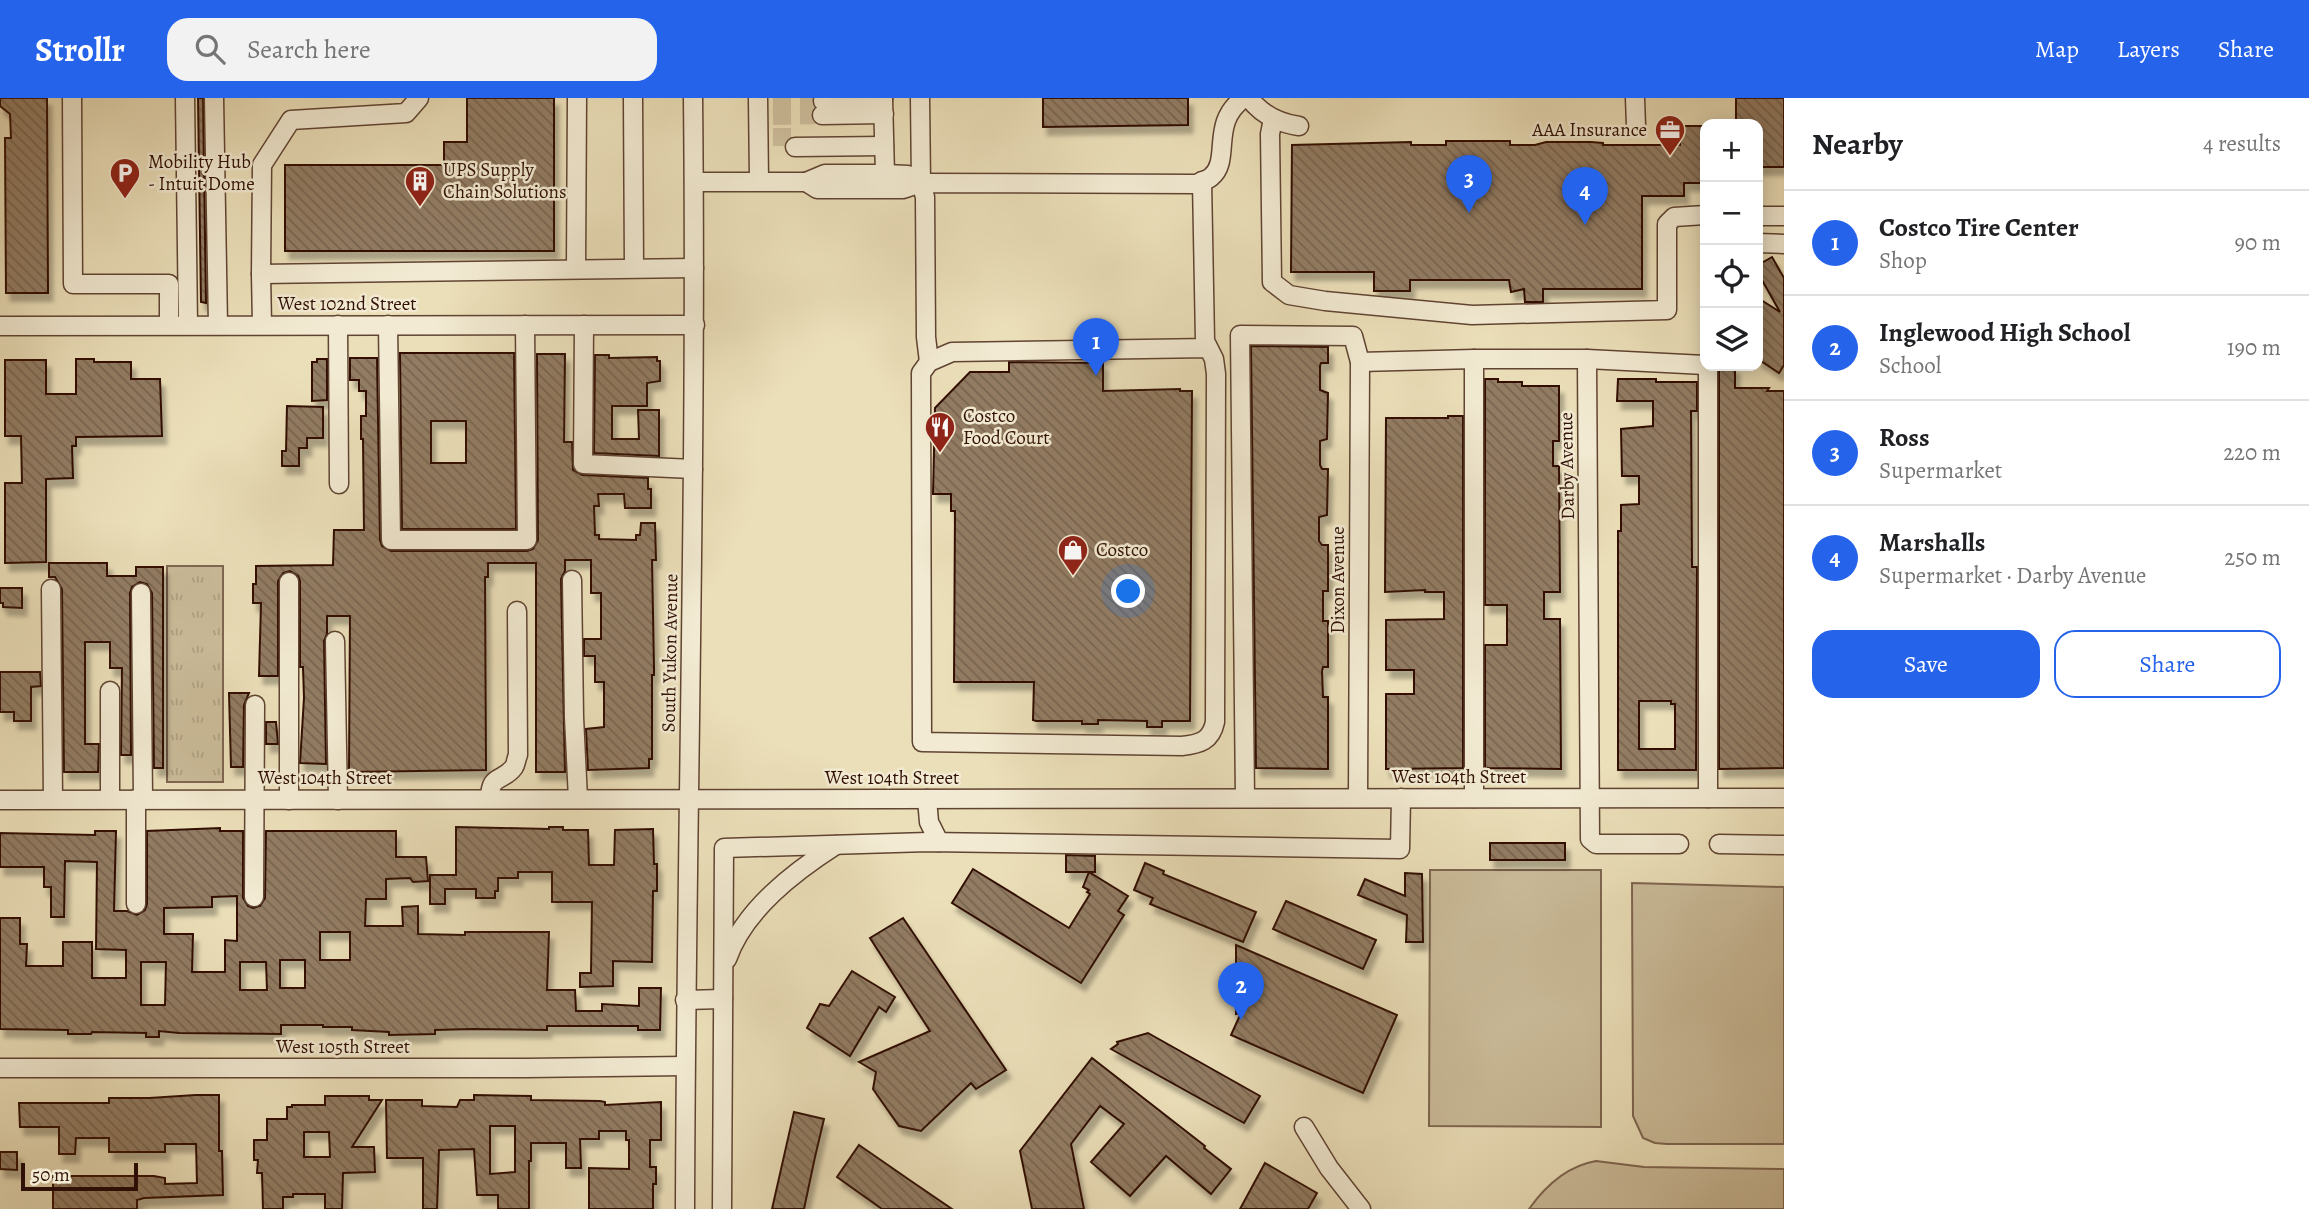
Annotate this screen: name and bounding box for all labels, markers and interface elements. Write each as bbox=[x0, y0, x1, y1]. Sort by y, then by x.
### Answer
search box bbox=[167, 18, 657, 81]
text: Strollr bbox=[35, 27, 125, 72]
icon: search bbox=[191, 30, 229, 68]
text: Search here bbox=[247, 32, 371, 67]
text: Map bbox=[2035, 33, 2079, 65]
text: Layers bbox=[2117, 33, 2180, 65]
text: Share bbox=[2218, 33, 2274, 65]
office icon: AAA Insurance bbox=[1653, 113, 1687, 157]
place label: AAA Insurance bbox=[1531, 117, 1647, 143]
map controls bbox=[1700, 119, 1763, 371]
button: + bbox=[1700, 119, 1763, 182]
text: Nearby bbox=[1812, 124, 1903, 164]
text: 4 results bbox=[2203, 128, 2281, 159]
place label: Mobility Hub - Intuit Dome bbox=[148, 149, 255, 197]
pin: 3 bbox=[1446, 155, 1492, 213]
parking icon: Mobility Hub - Intuit Dome bbox=[108, 156, 142, 200]
place label: UPS Supply Chain Solutions bbox=[443, 157, 567, 205]
building icon: UPS Supply Chain Solutions bbox=[403, 164, 437, 208]
pin: 4 bbox=[1562, 167, 1608, 225]
button: − bbox=[1700, 182, 1763, 245]
text: Costco Tire Center bbox=[1879, 210, 2079, 245]
text: 1 bbox=[1831, 227, 1839, 258]
text: 90 m bbox=[2235, 227, 2281, 258]
button: locate bbox=[1700, 245, 1763, 308]
text: Shop bbox=[1879, 245, 1927, 276]
street label: West 102nd Street bbox=[276, 291, 417, 317]
button: layers bbox=[1700, 308, 1763, 371]
text: Inglewood High School bbox=[1879, 315, 2130, 350]
pin: 1 bbox=[1073, 318, 1119, 376]
text: 2 bbox=[1829, 332, 1841, 363]
text: 190 m bbox=[2227, 332, 2281, 363]
text: School bbox=[1879, 350, 1941, 381]
place label: Costco Food Court bbox=[963, 403, 1050, 451]
restaurant icon: Costco Food Court bbox=[923, 410, 957, 454]
street label: Darby Avenue bbox=[1553, 412, 1581, 520]
text: Ross bbox=[1879, 420, 1930, 455]
text: 3 bbox=[1830, 437, 1840, 468]
text: 220 m bbox=[2223, 437, 2281, 468]
text: Supermarket bbox=[1879, 455, 2002, 486]
text: Marshalls bbox=[1879, 525, 1985, 560]
street label: Dixon Avenue bbox=[1325, 526, 1351, 634]
shop icon: Costco bbox=[1056, 533, 1090, 577]
place label: Costco bbox=[1096, 537, 1148, 563]
text: 4 bbox=[1830, 542, 1840, 573]
text: 250 m bbox=[2224, 542, 2281, 573]
text: Supermarket · Darby Avenue bbox=[1879, 560, 2146, 591]
street label: South Yukon Avenue bbox=[656, 573, 684, 733]
your location bbox=[1111, 574, 1145, 608]
button: Save bbox=[1812, 630, 2040, 698]
button: Share bbox=[2054, 630, 2281, 698]
street label: West 104th Street bbox=[1391, 764, 1526, 790]
street label: West 104th Street bbox=[257, 765, 392, 791]
street label: West 104th Street bbox=[824, 765, 959, 791]
pin: 2 bbox=[1218, 962, 1264, 1020]
street label: West 105th Street bbox=[275, 1034, 410, 1060]
scale bar bbox=[21, 1160, 138, 1192]
text: 50 m bbox=[32, 1162, 70, 1188]

